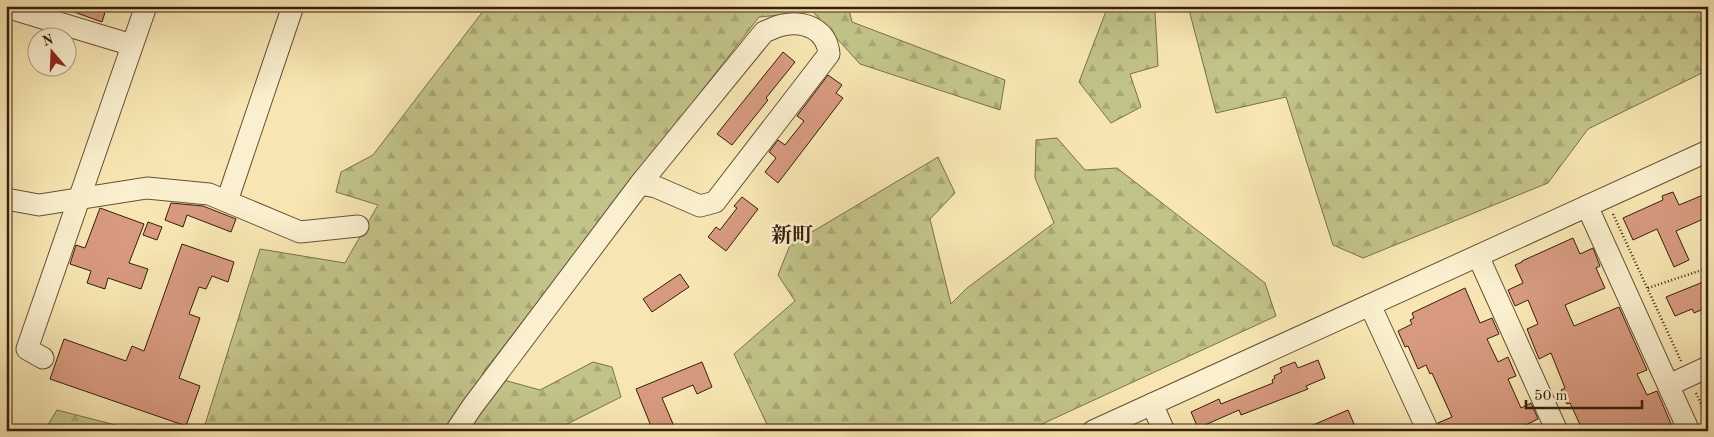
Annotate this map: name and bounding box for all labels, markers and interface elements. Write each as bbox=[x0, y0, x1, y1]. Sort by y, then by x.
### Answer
north arrow bbox=[28, 28, 78, 78]
text: N bbox=[41, 32, 56, 49]
district label: 新町 bbox=[771, 224, 813, 247]
scale bar bbox=[1526, 377, 1643, 409]
text: 50 m bbox=[1534, 389, 1568, 404]

